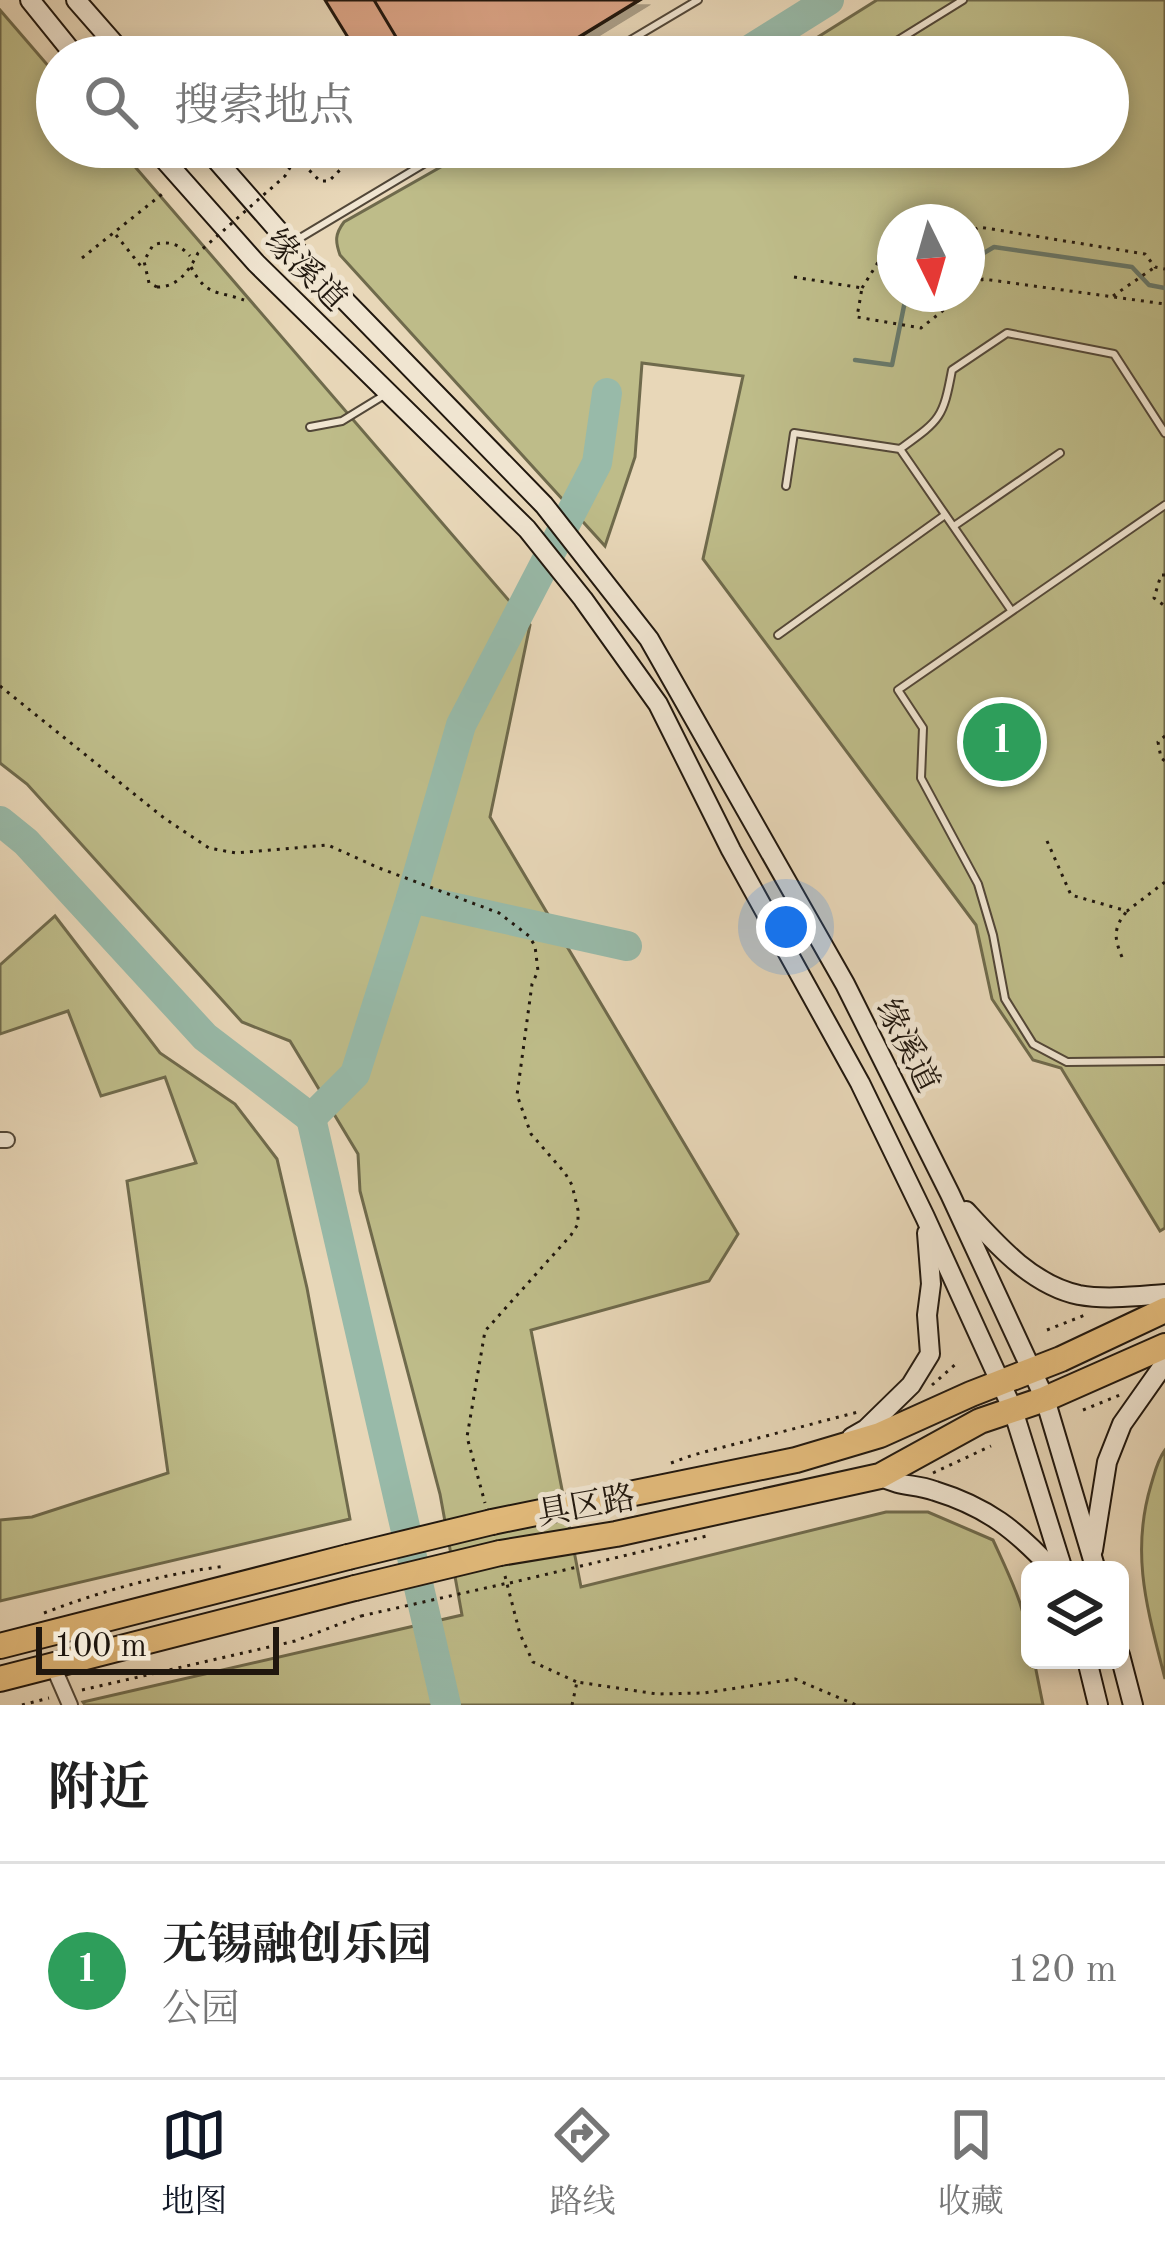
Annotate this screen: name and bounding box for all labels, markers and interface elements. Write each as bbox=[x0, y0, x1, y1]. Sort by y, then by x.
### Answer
search box bbox=[36, 36, 1129, 168]
icon: search bbox=[78, 69, 144, 135]
text: 搜索地点 bbox=[174, 86, 354, 131]
north arrow bbox=[877, 204, 985, 312]
street label: 缘溪道 bbox=[258, 223, 353, 318]
pin: 1 bbox=[963, 697, 1041, 787]
your location bbox=[756, 897, 816, 957]
street label: 缘溪道 bbox=[869, 994, 946, 1098]
street label: 具区路 bbox=[534, 1480, 638, 1532]
map controls bbox=[1021, 1561, 1129, 1669]
button: layers bbox=[1021, 1561, 1129, 1669]
scale bar bbox=[36, 1621, 279, 1674]
text: 100 m bbox=[54, 1631, 147, 1664]
text: 附近 bbox=[48, 1765, 150, 1816]
text: 无锡融创乐园 bbox=[162, 1925, 432, 1970]
text: 1 bbox=[76, 1951, 98, 1990]
text: 120 m bbox=[1007, 1951, 1117, 1990]
text: 公园 bbox=[162, 1991, 240, 2030]
tab: 地图 bbox=[161, 2102, 227, 2224]
tab: 路线 bbox=[549, 2102, 615, 2224]
tab: 收藏 bbox=[938, 2102, 1004, 2224]

